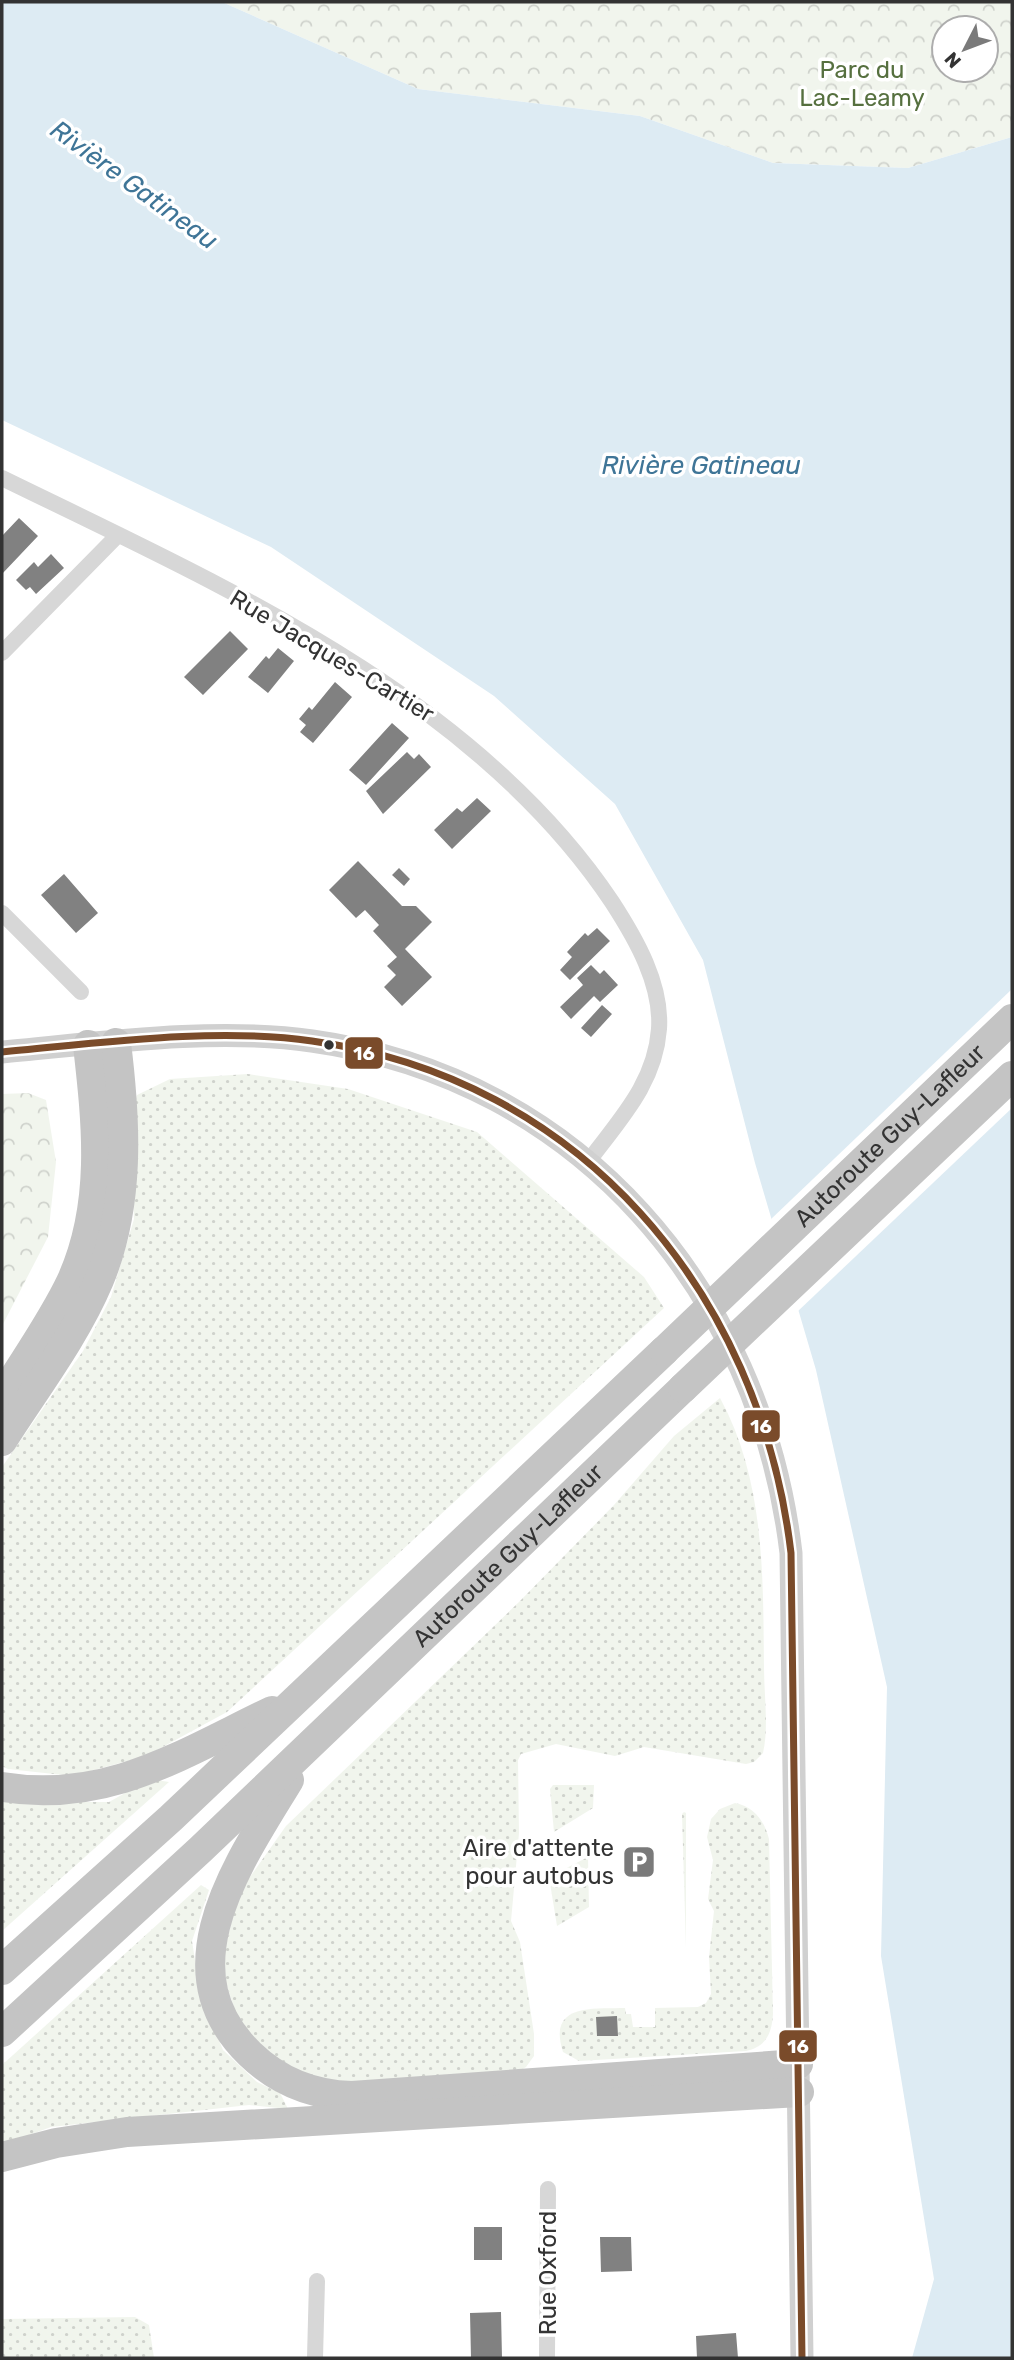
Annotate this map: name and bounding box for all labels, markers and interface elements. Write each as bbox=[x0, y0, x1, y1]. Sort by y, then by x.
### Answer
north arrow bbox=[930, 14, 1000, 84]
text: N bbox=[940, 47, 966, 73]
park label: Parc du Lac-Leamy bbox=[799, 56, 925, 112]
water label: Rivière Gatineau bbox=[44, 114, 224, 256]
water label: Rivière Gatineau bbox=[601, 450, 801, 481]
street label: Rue Jacques-Cartier bbox=[225, 584, 439, 728]
line badge: 16 bbox=[344, 1036, 384, 1070]
unlabelled marker bbox=[322, 1038, 336, 1052]
street label: Autoroute Guy-Lafleur bbox=[789, 1038, 991, 1233]
text: 16 bbox=[353, 1042, 375, 1065]
line badge: 16 bbox=[741, 1409, 781, 1443]
text: 16 bbox=[750, 1415, 772, 1438]
street label: Autoroute Guy-Lafleur bbox=[407, 1458, 609, 1653]
place label: Aire d'attente pour autobus bbox=[463, 1834, 614, 1890]
parking icon: Aire d'attente pour autobus bbox=[620, 1843, 658, 1881]
line badge: 16 bbox=[778, 2029, 818, 2063]
text: 16 bbox=[787, 2035, 809, 2058]
street label: Rue Oxford bbox=[534, 2211, 562, 2335]

